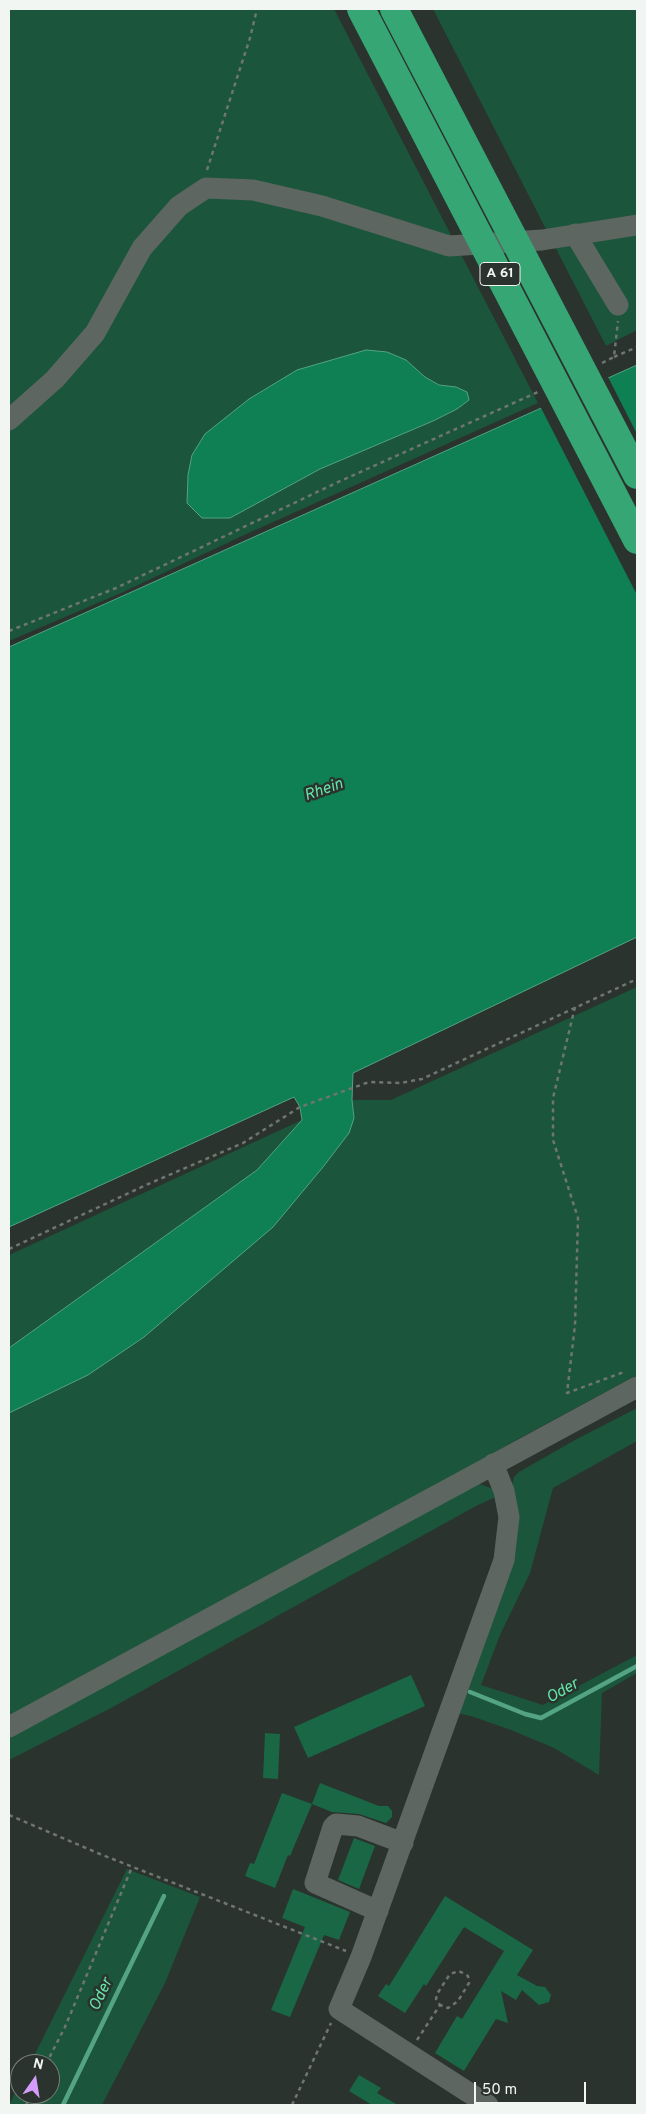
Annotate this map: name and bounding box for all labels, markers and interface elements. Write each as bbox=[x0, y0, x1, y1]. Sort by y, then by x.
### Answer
road number: A 61 bbox=[480, 262, 520, 286]
water label: Rhein bbox=[302, 775, 346, 807]
water label: Oder bbox=[543, 1675, 583, 1709]
water label: Oder bbox=[86, 1976, 118, 2014]
north arrow bbox=[10, 2054, 60, 2104]
text: N bbox=[31, 2055, 45, 2074]
scale bar bbox=[476, 2072, 588, 2104]
text: 50 m bbox=[482, 2081, 517, 2100]

